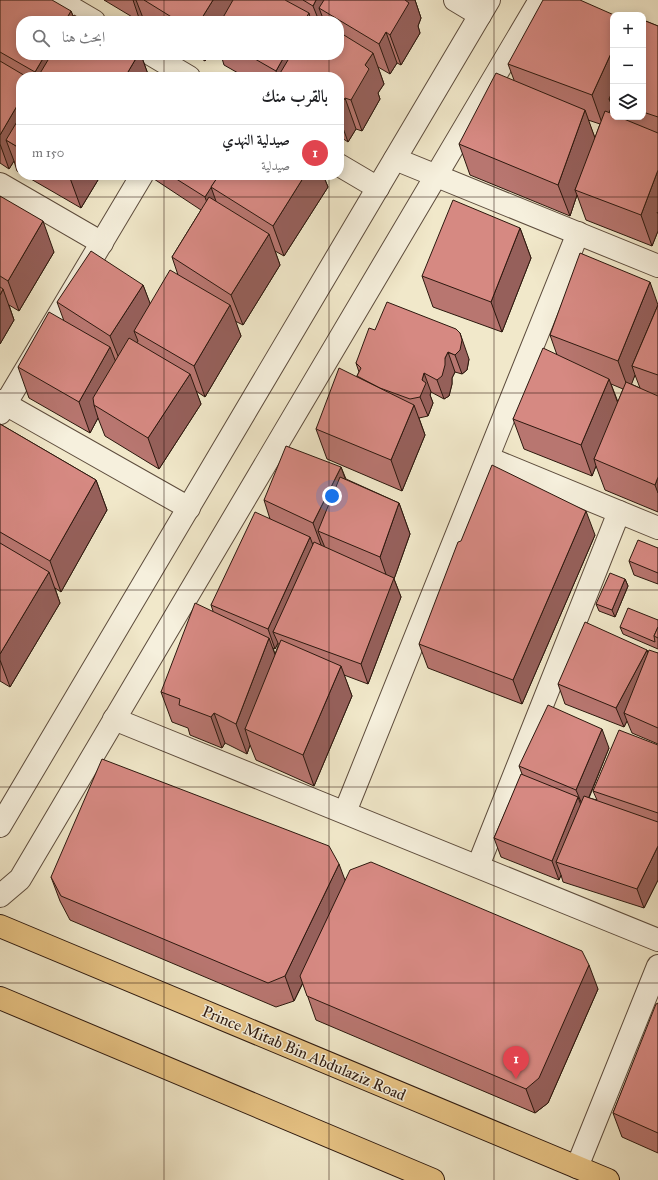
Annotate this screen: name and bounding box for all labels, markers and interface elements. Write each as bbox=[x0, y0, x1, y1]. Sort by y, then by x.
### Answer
map controls bbox=[610, 12, 646, 120]
button: + bbox=[610, 12, 646, 48]
search box bbox=[16, 16, 344, 60]
icon: search bbox=[30, 27, 52, 49]
text: ابحث هنا bbox=[62, 28, 105, 46]
button: − bbox=[610, 48, 646, 84]
button: layers bbox=[610, 84, 646, 120]
text: بالقرب منك bbox=[262, 86, 328, 107]
text: صيدلية النهدي bbox=[222, 131, 290, 149]
text: 150 m bbox=[32, 145, 64, 161]
text: 1 bbox=[312, 145, 318, 161]
text: صيدلية bbox=[261, 158, 290, 174]
your location bbox=[322, 486, 342, 506]
street label: Prince Mitab Bin Abdulaziz Road bbox=[199, 1001, 409, 1105]
pin: 1 bbox=[503, 1046, 529, 1079]

